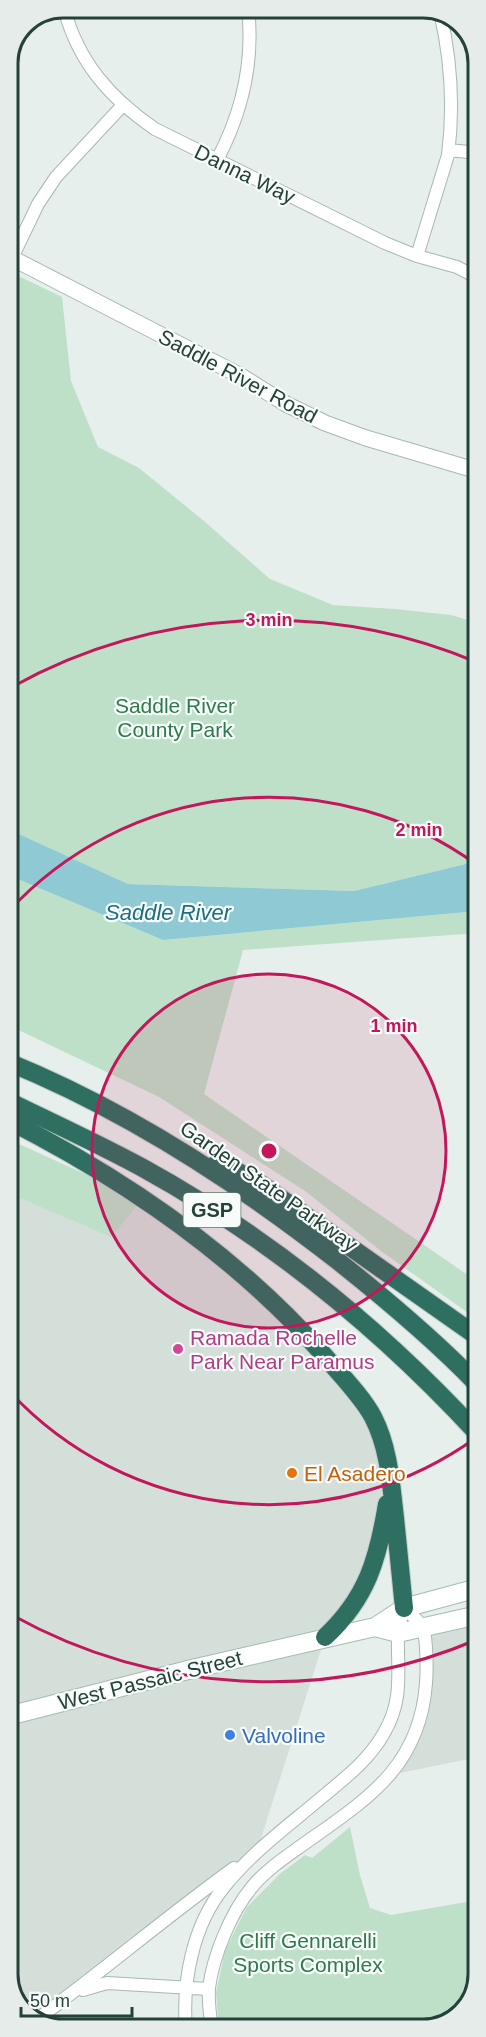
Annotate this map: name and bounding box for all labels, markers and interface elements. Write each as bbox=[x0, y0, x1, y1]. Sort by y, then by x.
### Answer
street label: Danna Way bbox=[191, 140, 299, 208]
street label: Saddle River Road bbox=[155, 324, 321, 428]
text: 3 min bbox=[245, 610, 293, 630]
park label: Saddle River County Park bbox=[115, 694, 235, 741]
text: 2 min bbox=[395, 820, 443, 840]
water label: Saddle River bbox=[105, 900, 233, 925]
text: 1 min bbox=[370, 1016, 418, 1036]
street label: Garden State Parkway bbox=[176, 1116, 363, 1256]
centre of rings bbox=[259, 1141, 279, 1161]
road number: GSP bbox=[184, 1193, 240, 1227]
place label: Ramada Rochelle Park Near Paramus bbox=[190, 1326, 374, 1373]
marker: Ramada Rochelle Park Near Paramus bbox=[171, 1342, 185, 1356]
place label: El Asadero bbox=[304, 1462, 406, 1485]
marker: El Asadero bbox=[285, 1466, 299, 1480]
street label: West Passaic Street bbox=[56, 1646, 244, 1714]
place label: Valvoline bbox=[242, 1724, 326, 1747]
marker: Valvoline bbox=[223, 1728, 237, 1742]
park label: Cliff Gennarelli Sports Complex bbox=[233, 1929, 383, 1976]
scale bar bbox=[21, 1980, 132, 2018]
text: 50 m bbox=[30, 1991, 70, 2011]

